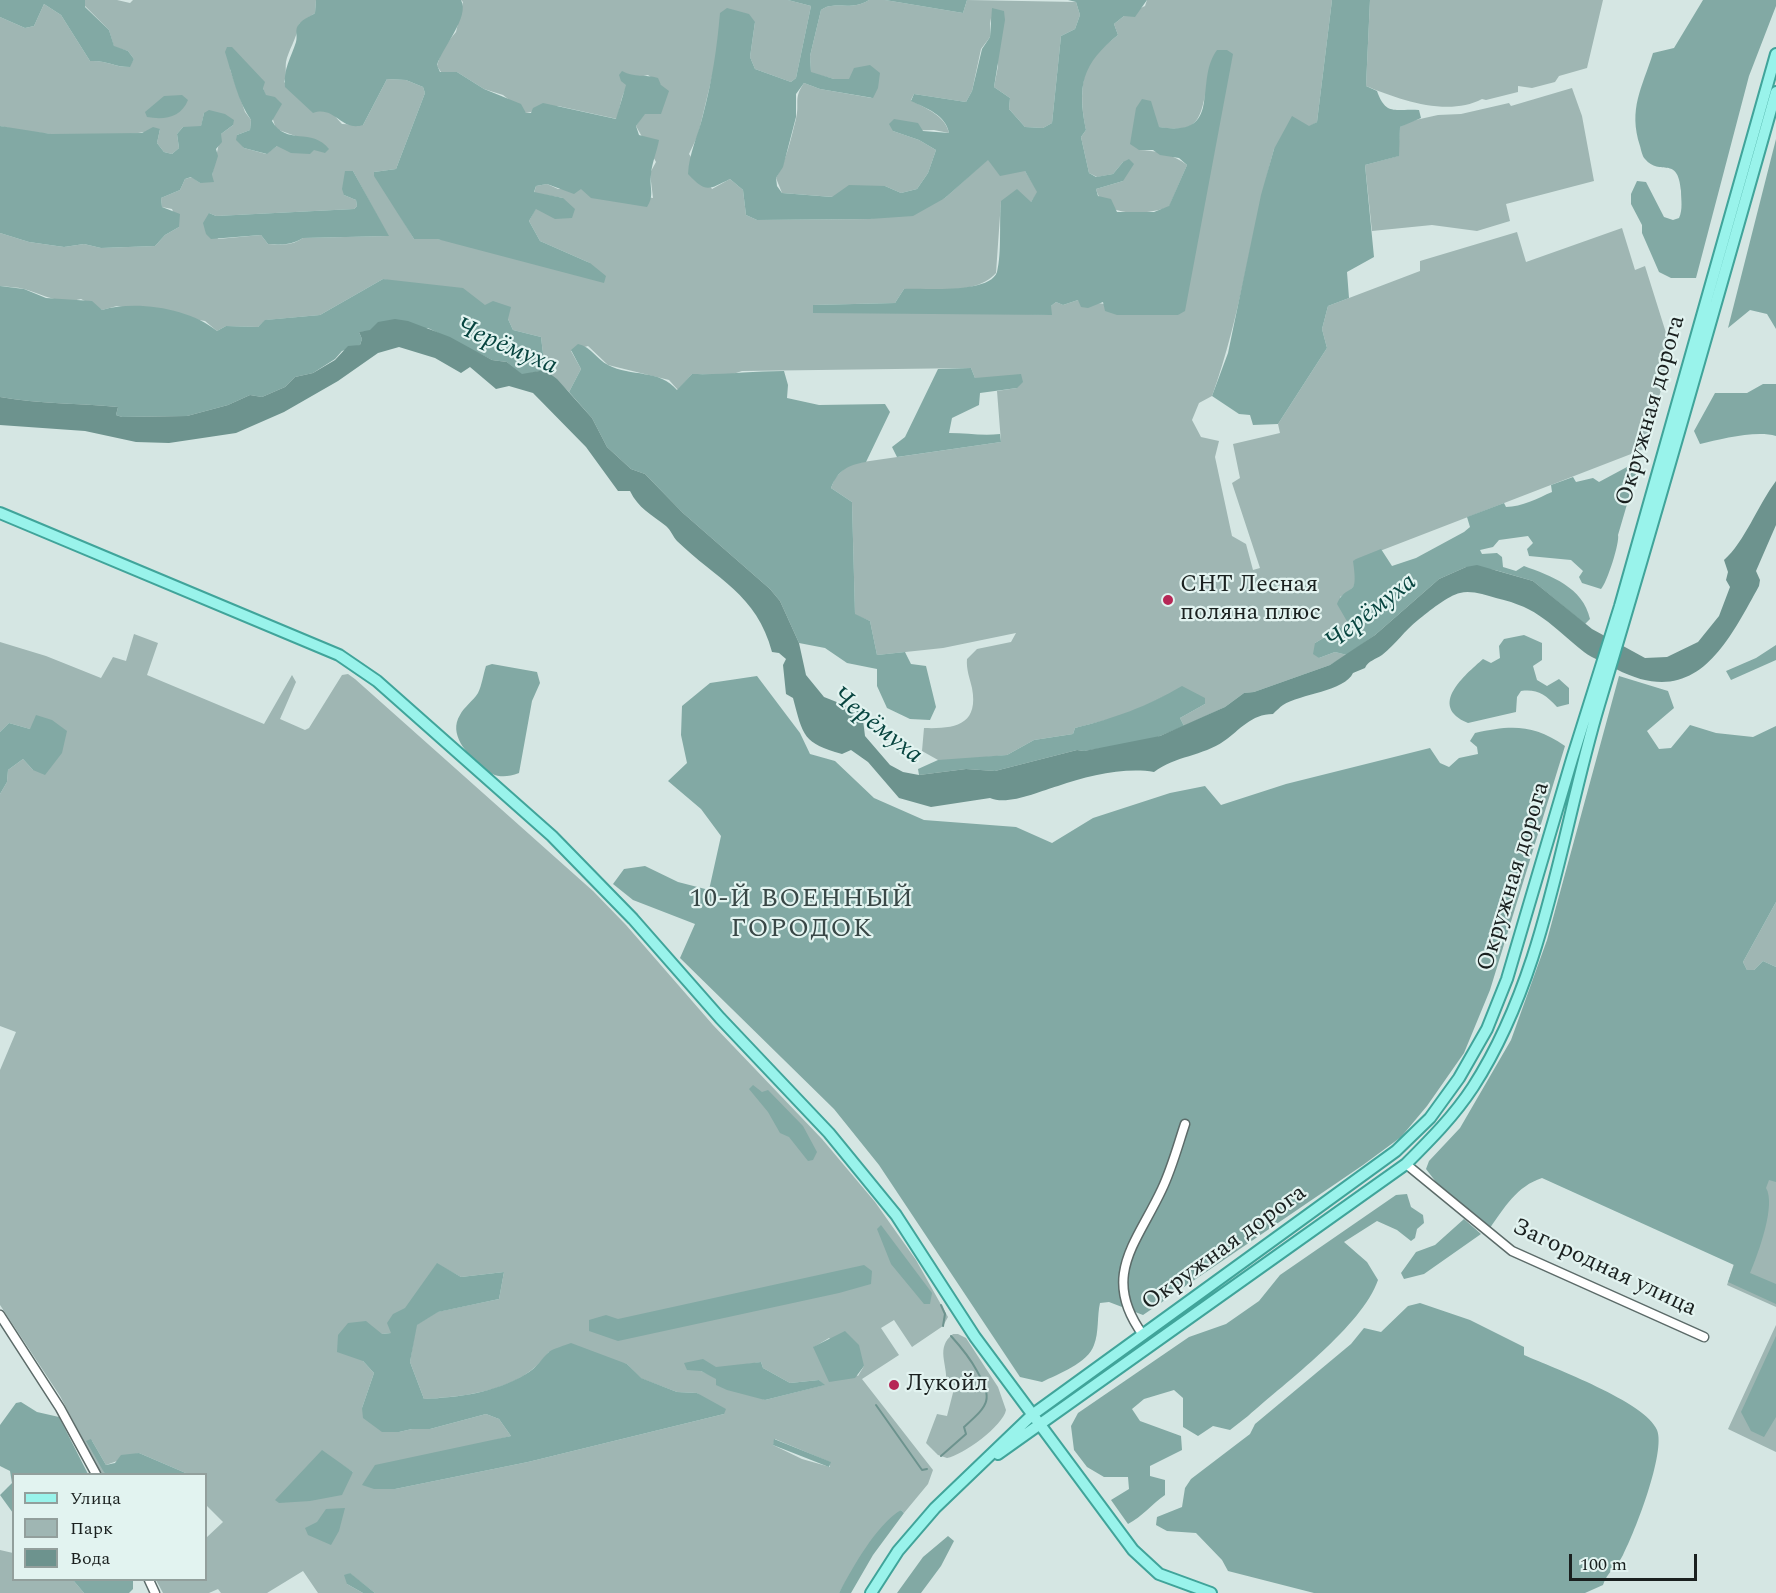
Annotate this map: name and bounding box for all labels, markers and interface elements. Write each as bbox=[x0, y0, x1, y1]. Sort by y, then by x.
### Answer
water label: Черёмуха bbox=[451, 313, 561, 383]
street label: Окружная дорога bbox=[1611, 313, 1693, 509]
water label: Черёмуха bbox=[1320, 568, 1424, 658]
place label: СНТ Лесная поляна плюс bbox=[1180, 572, 1321, 628]
marker: СНТ Лесная поляна плюс bbox=[1161, 593, 1175, 607]
water label: Черёмуха bbox=[824, 682, 928, 772]
street label: Окружная дорога bbox=[1472, 779, 1558, 975]
district label: 10-Й ВОЕННЫЙ ГОРОДОК bbox=[690, 885, 914, 946]
street label: Окружная дорога bbox=[1137, 1180, 1313, 1318]
street label: Загородная улица bbox=[1507, 1214, 1701, 1324]
place label: Лукойл bbox=[906, 1371, 988, 1399]
marker: Лукойл bbox=[887, 1378, 901, 1392]
legend bbox=[12, 1473, 207, 1581]
text: Улица bbox=[70, 1485, 121, 1512]
text: Парк bbox=[70, 1515, 113, 1542]
scale bar bbox=[1572, 1542, 1700, 1580]
text: Вода bbox=[70, 1545, 110, 1572]
text: 100 m bbox=[1580, 1551, 1627, 1578]

